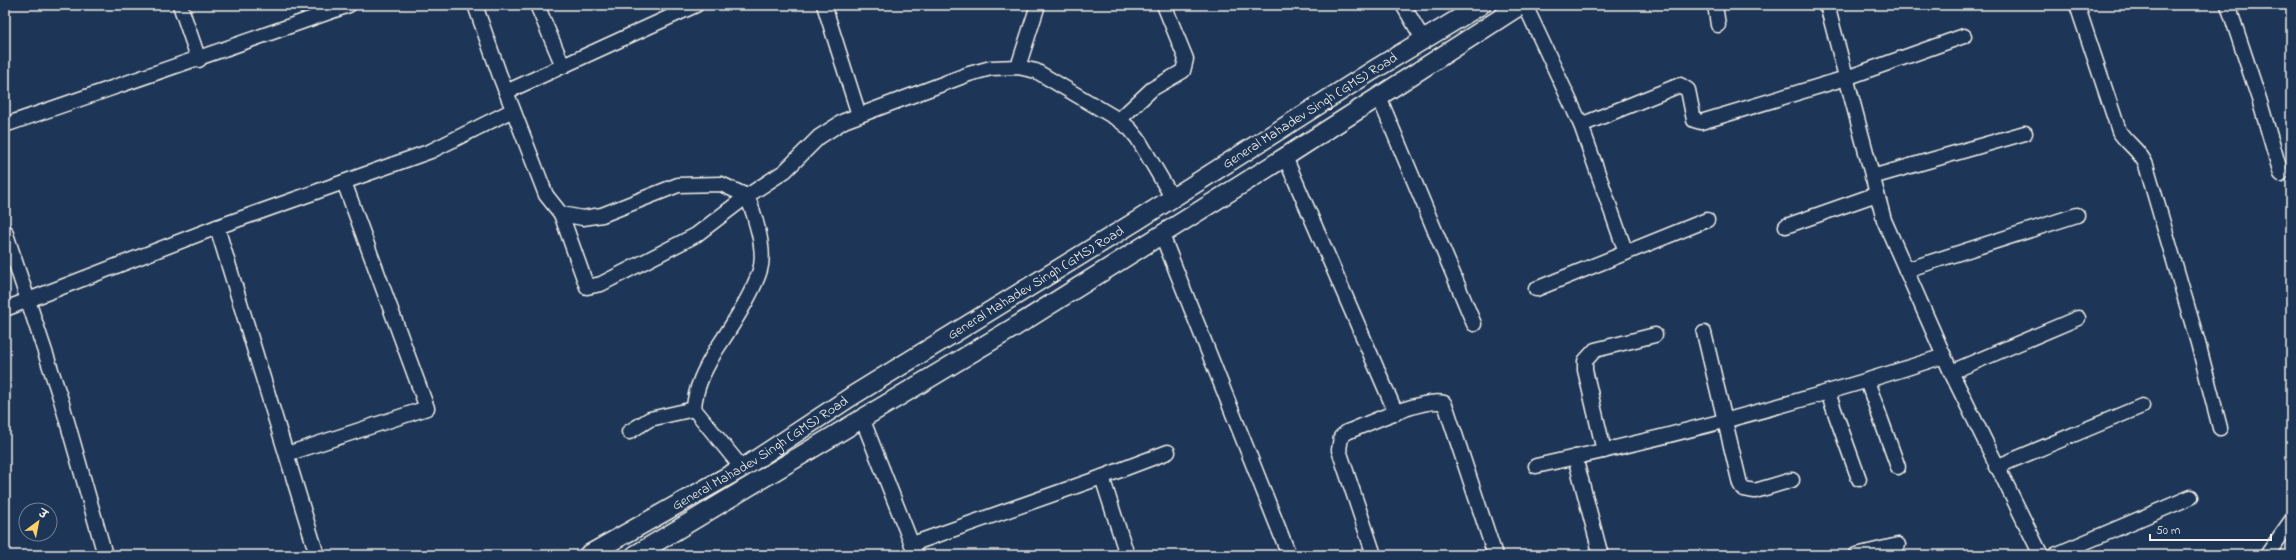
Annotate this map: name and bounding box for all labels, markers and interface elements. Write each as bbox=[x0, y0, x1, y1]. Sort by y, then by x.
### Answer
street label: General Mahadev Singh (GMS) Road bbox=[1218, 47, 1402, 174]
street label: General Mahadev Singh (GMS) Road bbox=[943, 221, 1128, 345]
street label: General Mahadev Singh (GMS) Road bbox=[668, 391, 853, 516]
north arrow bbox=[18, 502, 58, 542]
text: उ bbox=[35, 505, 52, 524]
scale bar bbox=[2150, 516, 2271, 542]
text: 50 m bbox=[2156, 522, 2180, 540]

